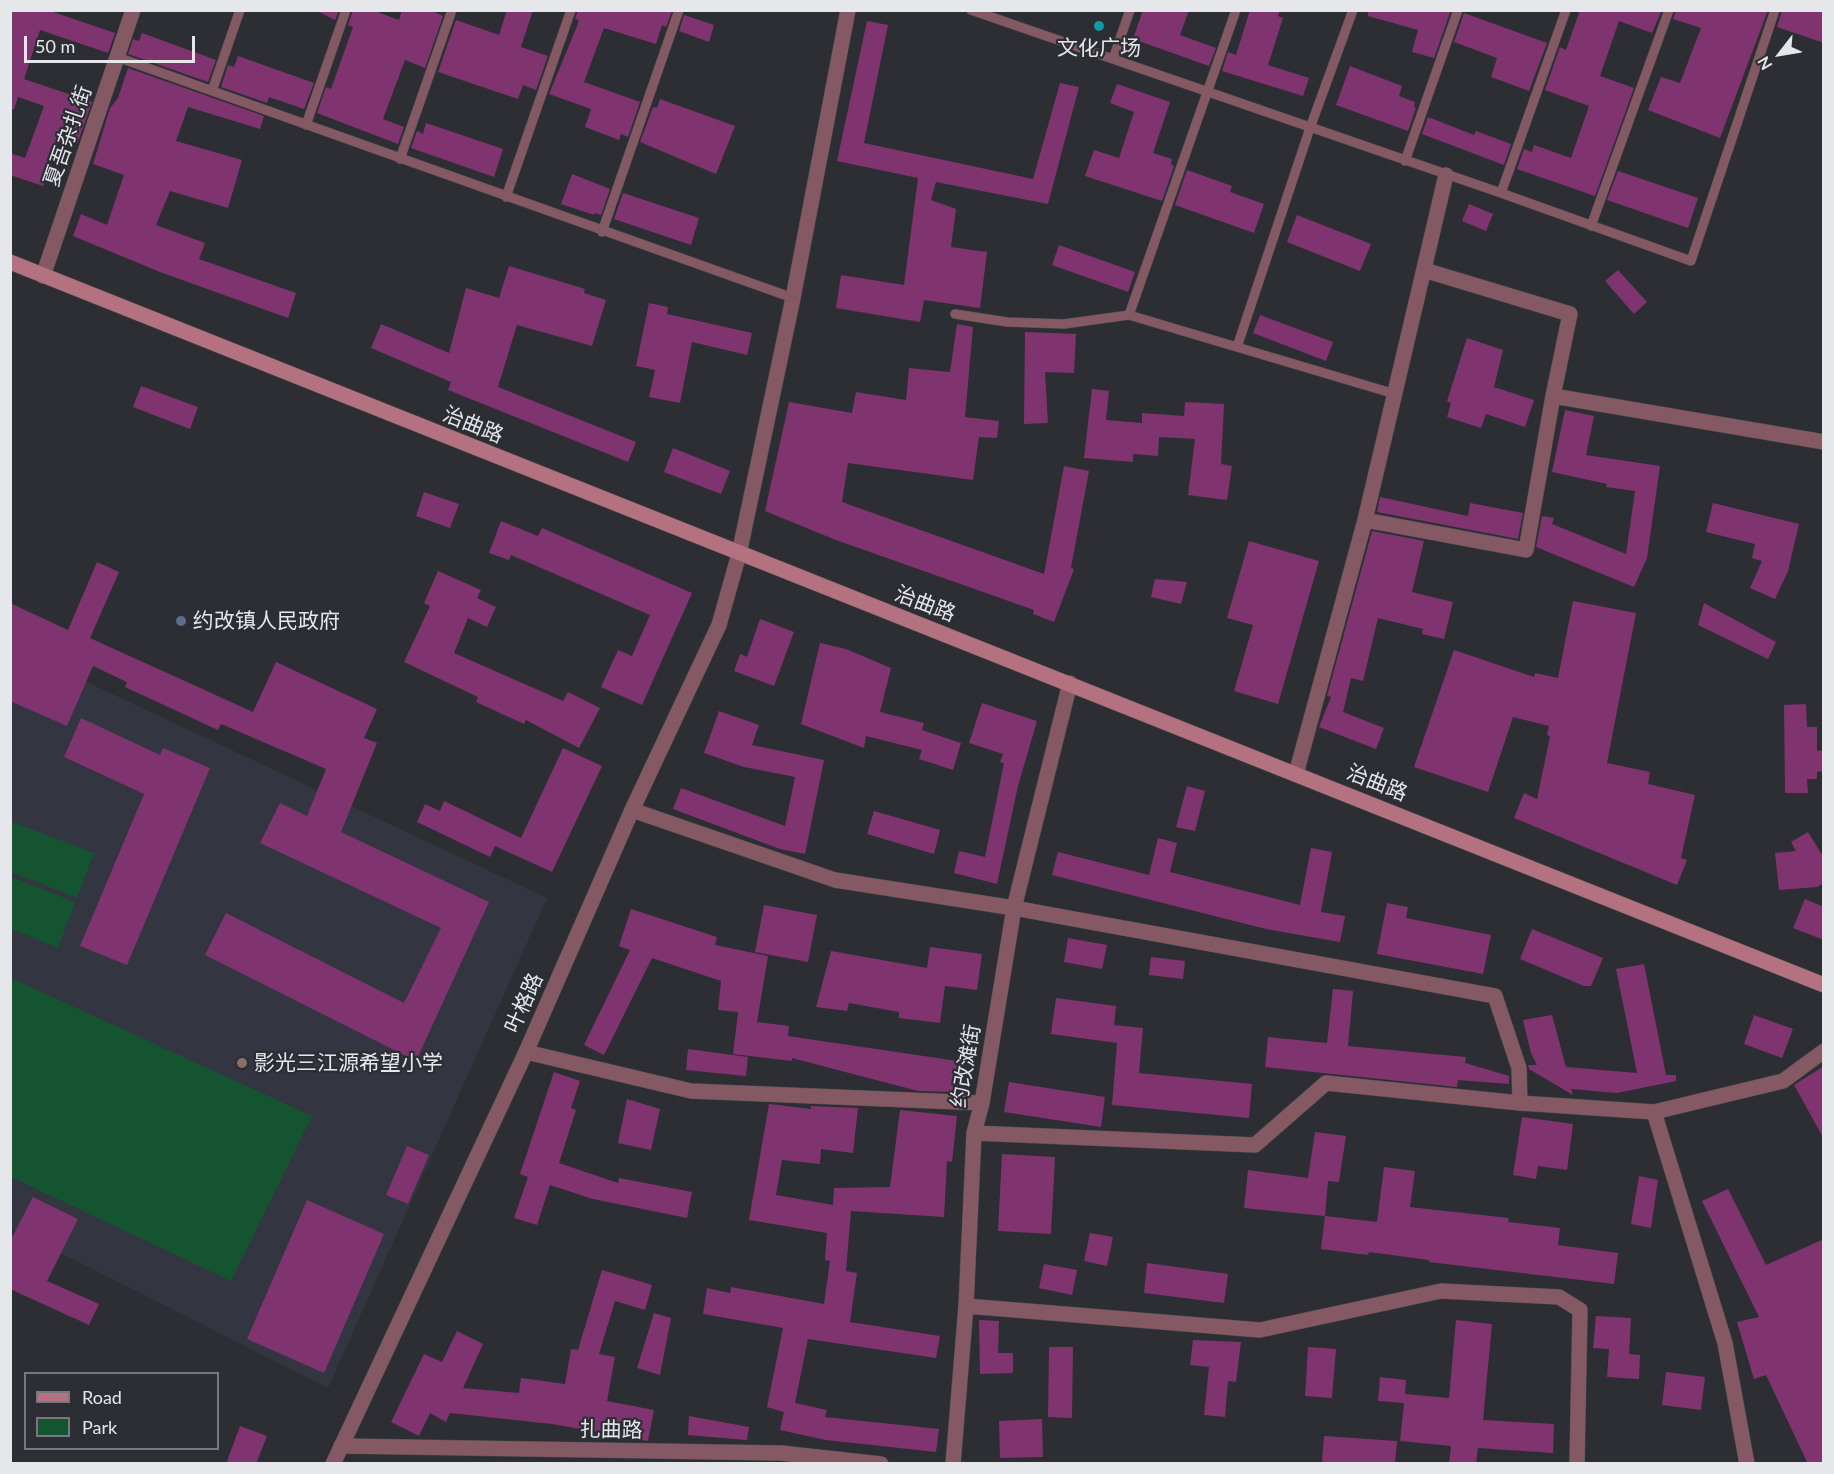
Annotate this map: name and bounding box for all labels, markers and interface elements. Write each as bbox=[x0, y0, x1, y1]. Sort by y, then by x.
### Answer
marker: 文化广场 bbox=[1092, 19, 1106, 33]
scale bar bbox=[27, 24, 198, 62]
north arrow bbox=[1750, 24, 1810, 84]
text: 50 m bbox=[35, 35, 75, 57]
place label: 文化广场 bbox=[1057, 35, 1141, 61]
text: N bbox=[1753, 53, 1775, 74]
street label: 夏吾杂扎街 bbox=[39, 82, 97, 190]
street label: 治曲路 bbox=[439, 402, 507, 448]
street label: 治曲路 bbox=[891, 581, 959, 627]
place label: 约改镇人民政府 bbox=[193, 608, 340, 634]
marker: 约改镇人民政府 bbox=[174, 614, 188, 628]
street label: 治曲路 bbox=[1343, 760, 1411, 806]
street label: 叶格路 bbox=[500, 969, 548, 1037]
street label: 约改滩街 bbox=[946, 1022, 986, 1110]
place label: 影光三江源希望小学 bbox=[254, 1050, 443, 1076]
marker: 影光三江源希望小学 bbox=[235, 1056, 249, 1070]
legend bbox=[24, 1372, 219, 1450]
text: Road bbox=[82, 1386, 122, 1408]
text: Park bbox=[82, 1416, 117, 1438]
street label: 扎曲路 bbox=[579, 1417, 643, 1443]

